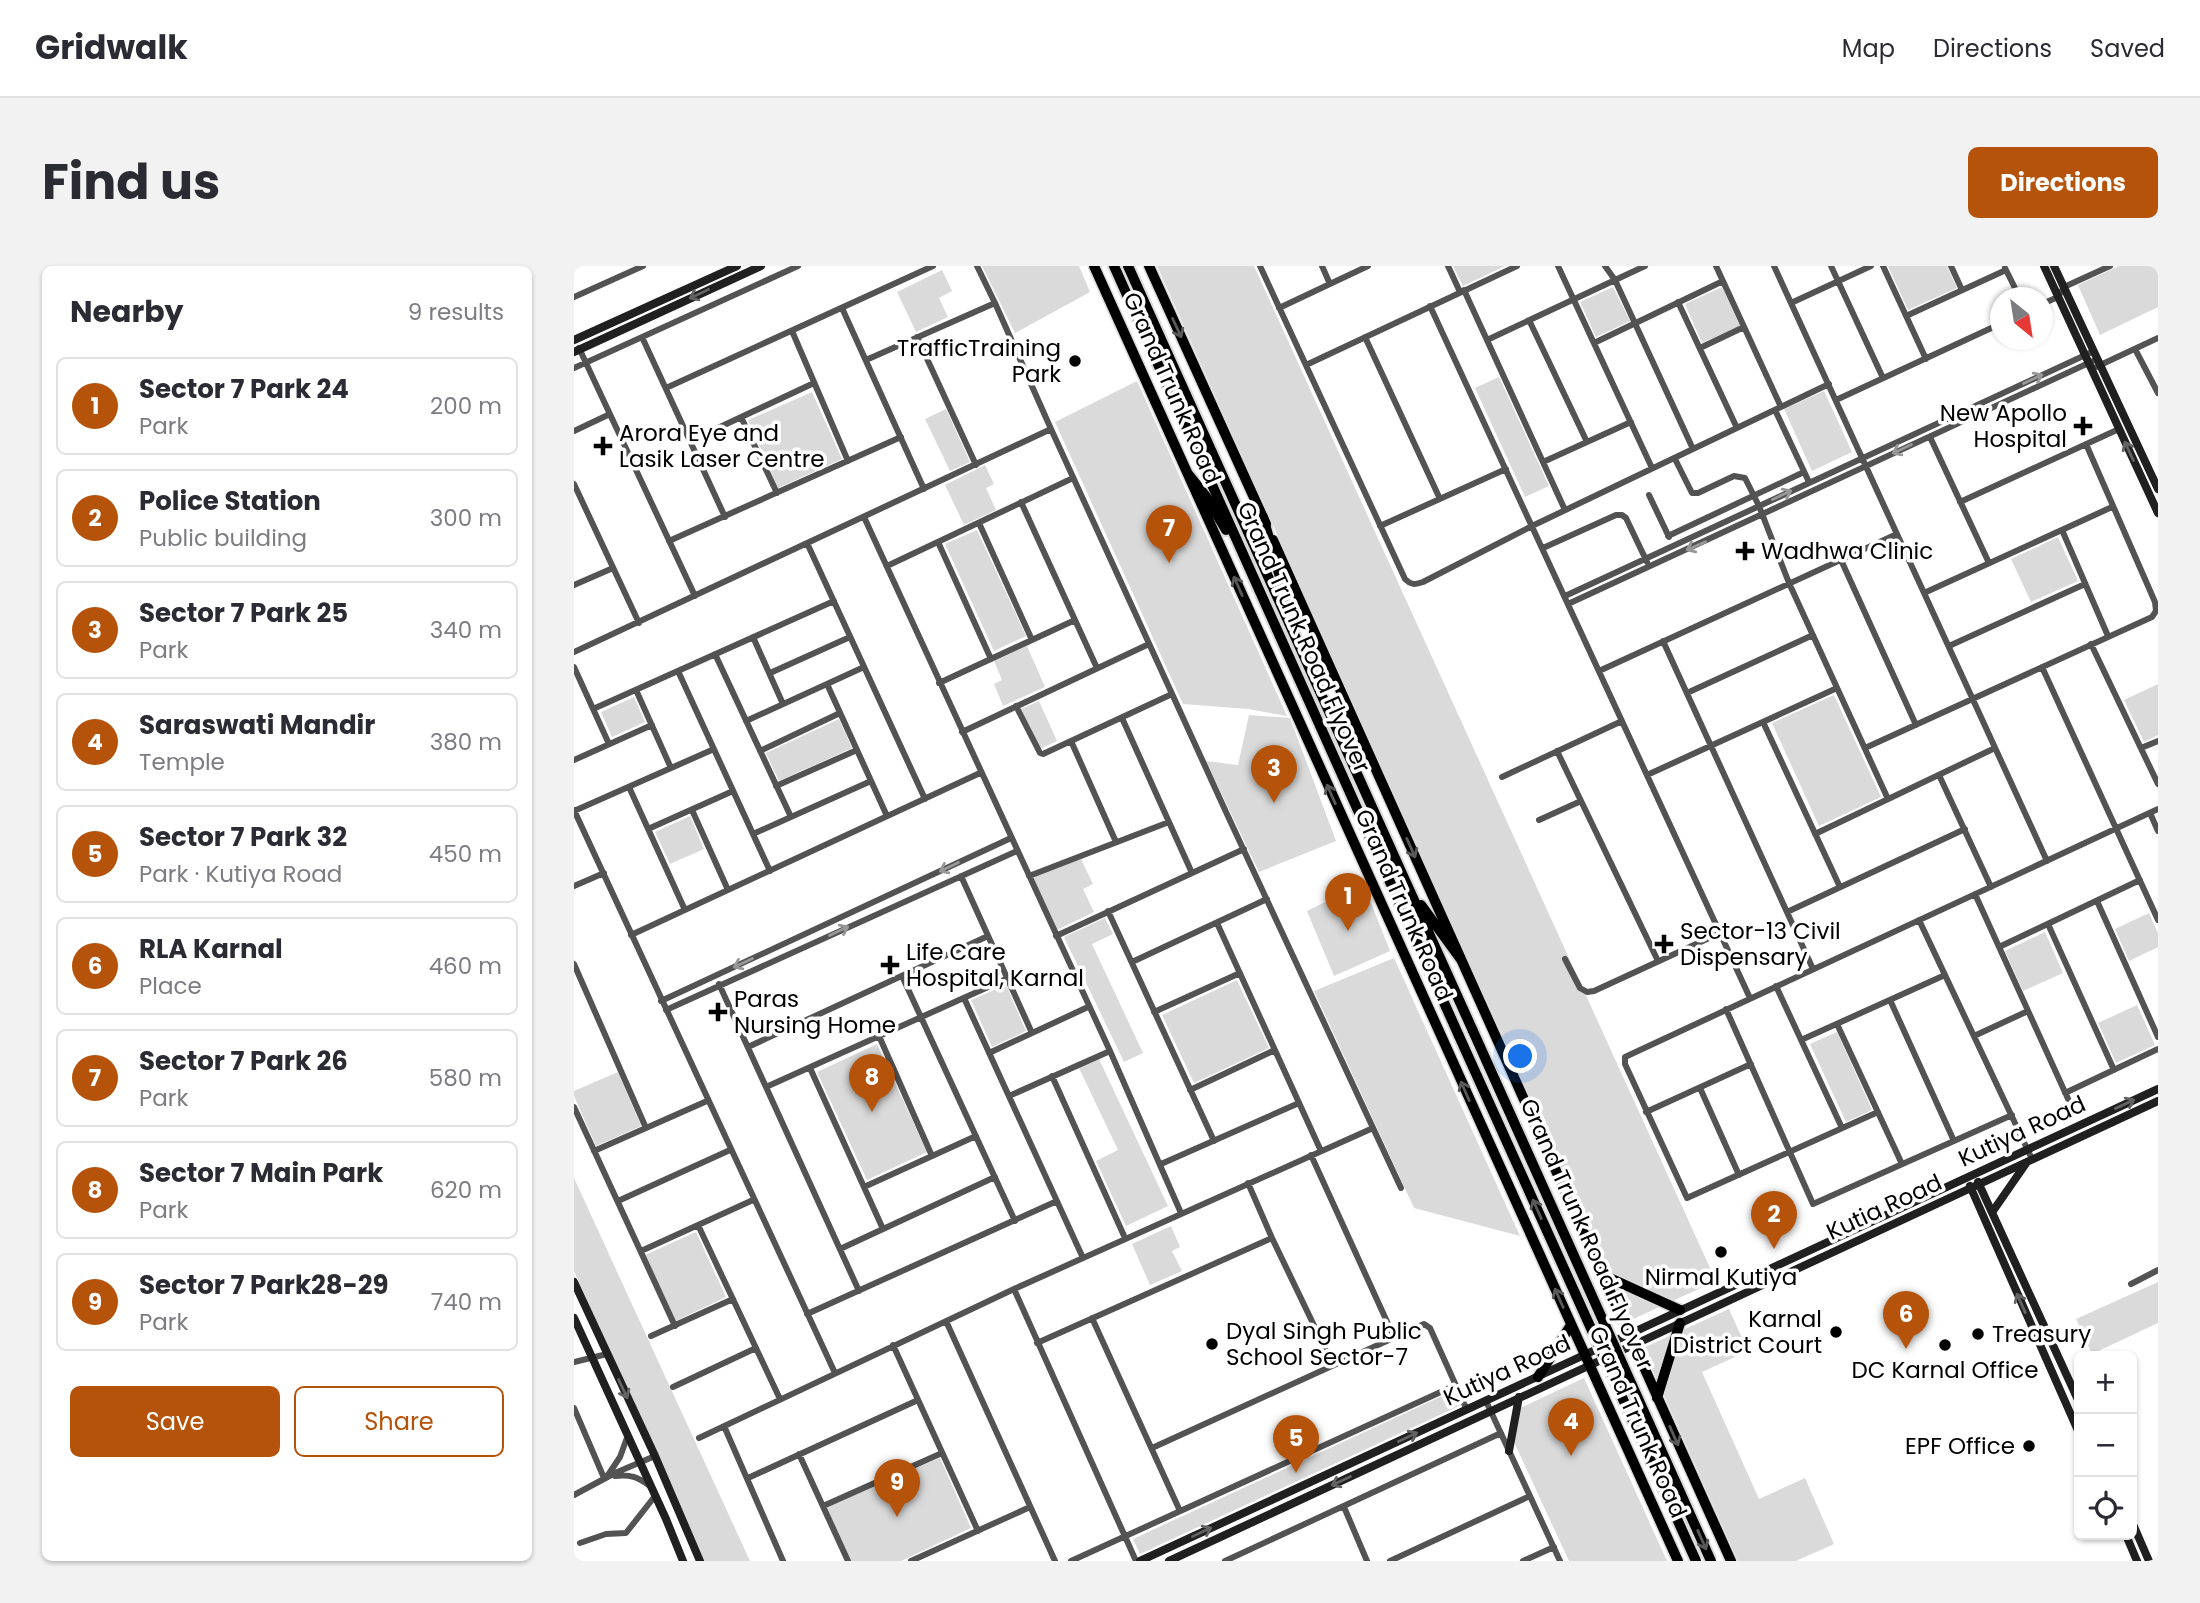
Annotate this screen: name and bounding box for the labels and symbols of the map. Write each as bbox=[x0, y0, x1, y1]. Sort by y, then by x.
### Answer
street label: Grand Trunk Road bbox=[1115, 287, 1229, 489]
north arrow bbox=[1990, 287, 2053, 350]
one-way arrow bbox=[689, 288, 710, 302]
one-way arrow bbox=[1171, 317, 1184, 338]
place label: TrafficTraining Park bbox=[897, 332, 1061, 390]
marker: TrafficTraining Park bbox=[1067, 353, 1083, 369]
one-way arrow bbox=[2022, 372, 2043, 385]
place label: New Apollo Hospital bbox=[1940, 397, 2067, 455]
marker: New Apollo Hospital bbox=[2073, 416, 2093, 436]
place label: Arora Eye and Lasik Laser Centre bbox=[619, 417, 825, 475]
marker: Arora Eye and Lasik Laser Centre bbox=[593, 436, 613, 456]
one-way arrow bbox=[2122, 441, 2135, 462]
one-way arrow bbox=[1892, 443, 1913, 457]
one-way arrow bbox=[1771, 488, 1792, 501]
street label: Grand Trunk Road Flyover bbox=[1230, 496, 1378, 778]
pin: 7 bbox=[1146, 505, 1192, 563]
place label: Wadhwa Clinic bbox=[1761, 535, 1933, 567]
one-way arrow bbox=[1686, 540, 1707, 553]
marker: Wadhwa Clinic bbox=[1735, 541, 1755, 561]
one-way arrow bbox=[1231, 576, 1244, 597]
pin: 3 bbox=[1251, 745, 1297, 803]
one-way arrow bbox=[1324, 784, 1337, 805]
street label: Grand Trunk Road bbox=[1347, 804, 1461, 1006]
one-way arrow bbox=[1405, 837, 1418, 859]
one-way arrow bbox=[939, 861, 960, 874]
pin: 1 bbox=[1325, 873, 1371, 931]
place label: Sector-13 Civil Dispensary bbox=[1680, 915, 1841, 973]
one-way arrow bbox=[828, 924, 849, 937]
marker: Sector-13 Civil Dispensary bbox=[1654, 934, 1674, 954]
place label: Life Care Hospital, Karnal bbox=[906, 936, 1084, 994]
marker: Life Care Hospital, Karnal bbox=[880, 955, 900, 975]
one-way arrow bbox=[733, 957, 754, 970]
place label: Paras Nursing Home bbox=[734, 983, 896, 1041]
marker: Paras Nursing Home bbox=[708, 1002, 728, 1022]
your location bbox=[1503, 1039, 1537, 1073]
pin: 8 bbox=[849, 1054, 895, 1112]
one-way arrow bbox=[1458, 1080, 1471, 1102]
street label: Kutiya Road bbox=[1953, 1088, 2091, 1174]
street label: Grand Trunk Road Flyover bbox=[1513, 1093, 1661, 1375]
one-way arrow bbox=[2114, 1097, 2136, 1110]
street label: Kutia Road bbox=[1821, 1166, 1947, 1248]
pin: 2 bbox=[1751, 1191, 1797, 1249]
one-way arrow bbox=[1530, 1199, 1543, 1220]
marker: Nirmal Kutiya bbox=[1713, 1244, 1729, 1260]
place label: Nirmal Kutiya bbox=[1645, 1261, 1797, 1293]
one-way arrow bbox=[1552, 1288, 1565, 1309]
pin: 6 bbox=[1883, 1291, 1929, 1349]
one-way arrow bbox=[2014, 1293, 2027, 1315]
place label: Karnal District Court bbox=[1673, 1303, 1822, 1361]
place label: Dyal Singh Public School Sector-7 bbox=[1226, 1315, 1422, 1373]
place label: Treasury bbox=[1992, 1318, 2091, 1350]
street label: Grand Trunk Road bbox=[1581, 1321, 1695, 1523]
marker: Karnal District Court bbox=[1828, 1324, 1844, 1340]
marker: Treasury bbox=[1970, 1326, 1986, 1342]
street label: Kutiya Road bbox=[1438, 1327, 1576, 1413]
marker: Dyal Singh Public School Sector-7 bbox=[1204, 1336, 1220, 1352]
marker: DC Karnal Office bbox=[1937, 1337, 1953, 1353]
place label: DC Karnal Office bbox=[1851, 1354, 2039, 1386]
one-way arrow bbox=[617, 1378, 630, 1399]
pin: 4 bbox=[1548, 1398, 1594, 1456]
pin: 5 bbox=[1273, 1415, 1319, 1473]
one-way arrow bbox=[1668, 1425, 1681, 1446]
one-way arrow bbox=[1397, 1430, 1418, 1443]
place label: EPF Office bbox=[1905, 1430, 2015, 1462]
marker: EPF Office bbox=[2021, 1438, 2037, 1454]
pin: 9 bbox=[874, 1459, 920, 1517]
one-way arrow bbox=[1331, 1474, 1352, 1488]
one-way arrow bbox=[1191, 1525, 1212, 1538]
one-way arrow bbox=[1696, 1529, 1709, 1550]

